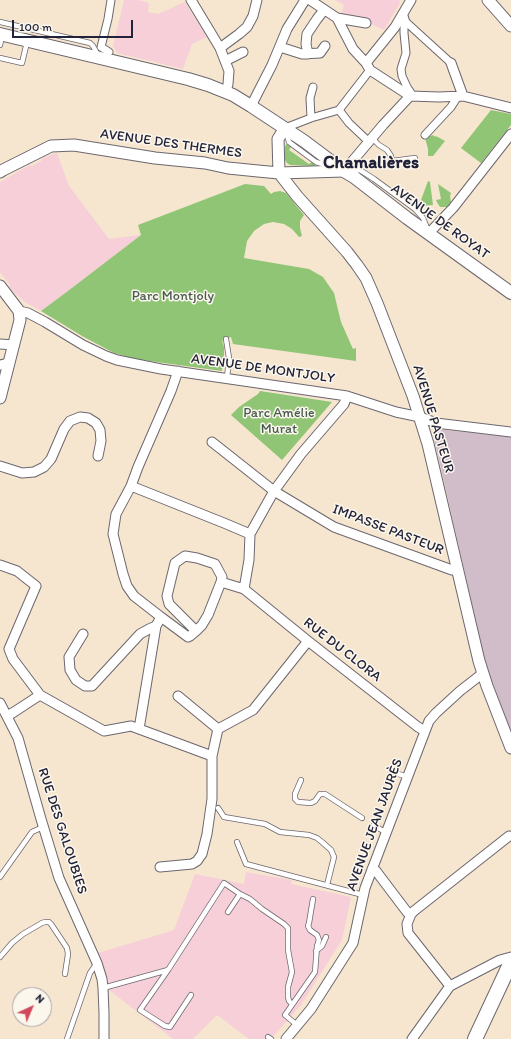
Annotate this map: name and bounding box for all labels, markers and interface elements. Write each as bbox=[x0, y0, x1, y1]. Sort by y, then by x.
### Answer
scale bar bbox=[14, 12, 135, 38]
text: 100 m bbox=[19, 20, 52, 34]
street label: AVENUE DES THERMES bbox=[99, 126, 243, 162]
district label: Chamalières bbox=[323, 152, 419, 174]
street label: AVENUE DE ROYAT bbox=[387, 181, 493, 263]
park label: Parc Montjoly bbox=[132, 288, 214, 304]
street label: AVENUE DE MONTJOLY bbox=[190, 351, 336, 387]
street label: AVENUE PASTEUR bbox=[409, 363, 457, 475]
park label: Parc Amélie Murat bbox=[243, 405, 315, 438]
street label: IMPASSE PASTEUR bbox=[330, 501, 446, 559]
street label: RUE DU CLORA bbox=[300, 614, 384, 686]
street label: AVENUE JEAN JAURÈS bbox=[343, 757, 407, 893]
street label: RUE DES GALOUBIES bbox=[34, 766, 90, 896]
north arrow bbox=[12, 987, 52, 1027]
text: N bbox=[33, 991, 47, 1006]

